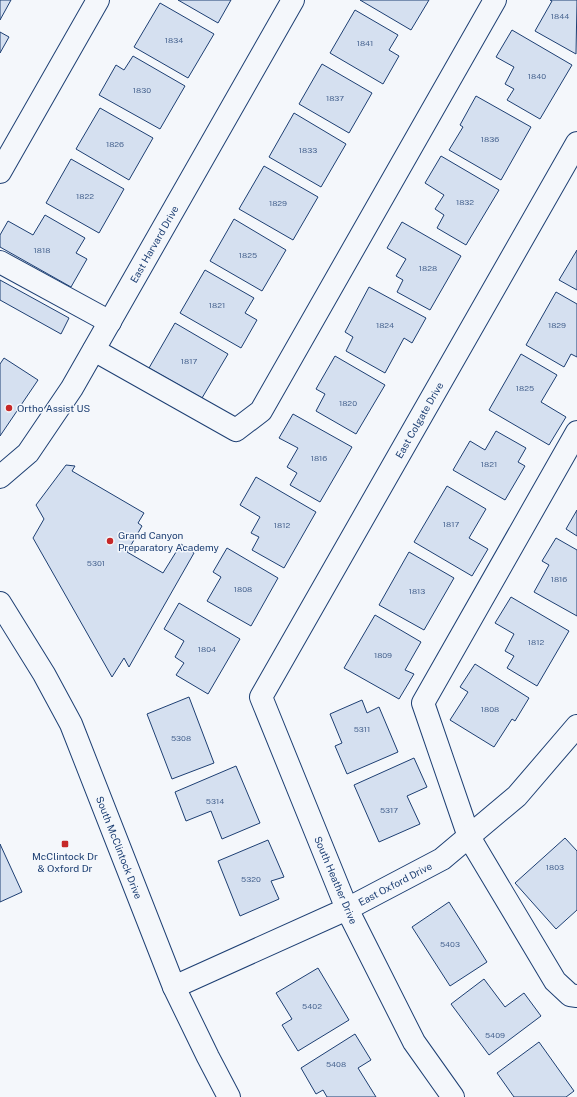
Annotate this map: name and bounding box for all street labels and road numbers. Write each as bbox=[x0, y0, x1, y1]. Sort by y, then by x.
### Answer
street label: East Harvard Drive bbox=[127, 203, 181, 285]
street label: East Colgate Drive bbox=[393, 380, 446, 460]
street label: South McClintock Drive bbox=[94, 794, 145, 901]
street label: South Heather Drive bbox=[312, 834, 360, 926]
street label: East Oxford Drive bbox=[356, 859, 434, 908]

